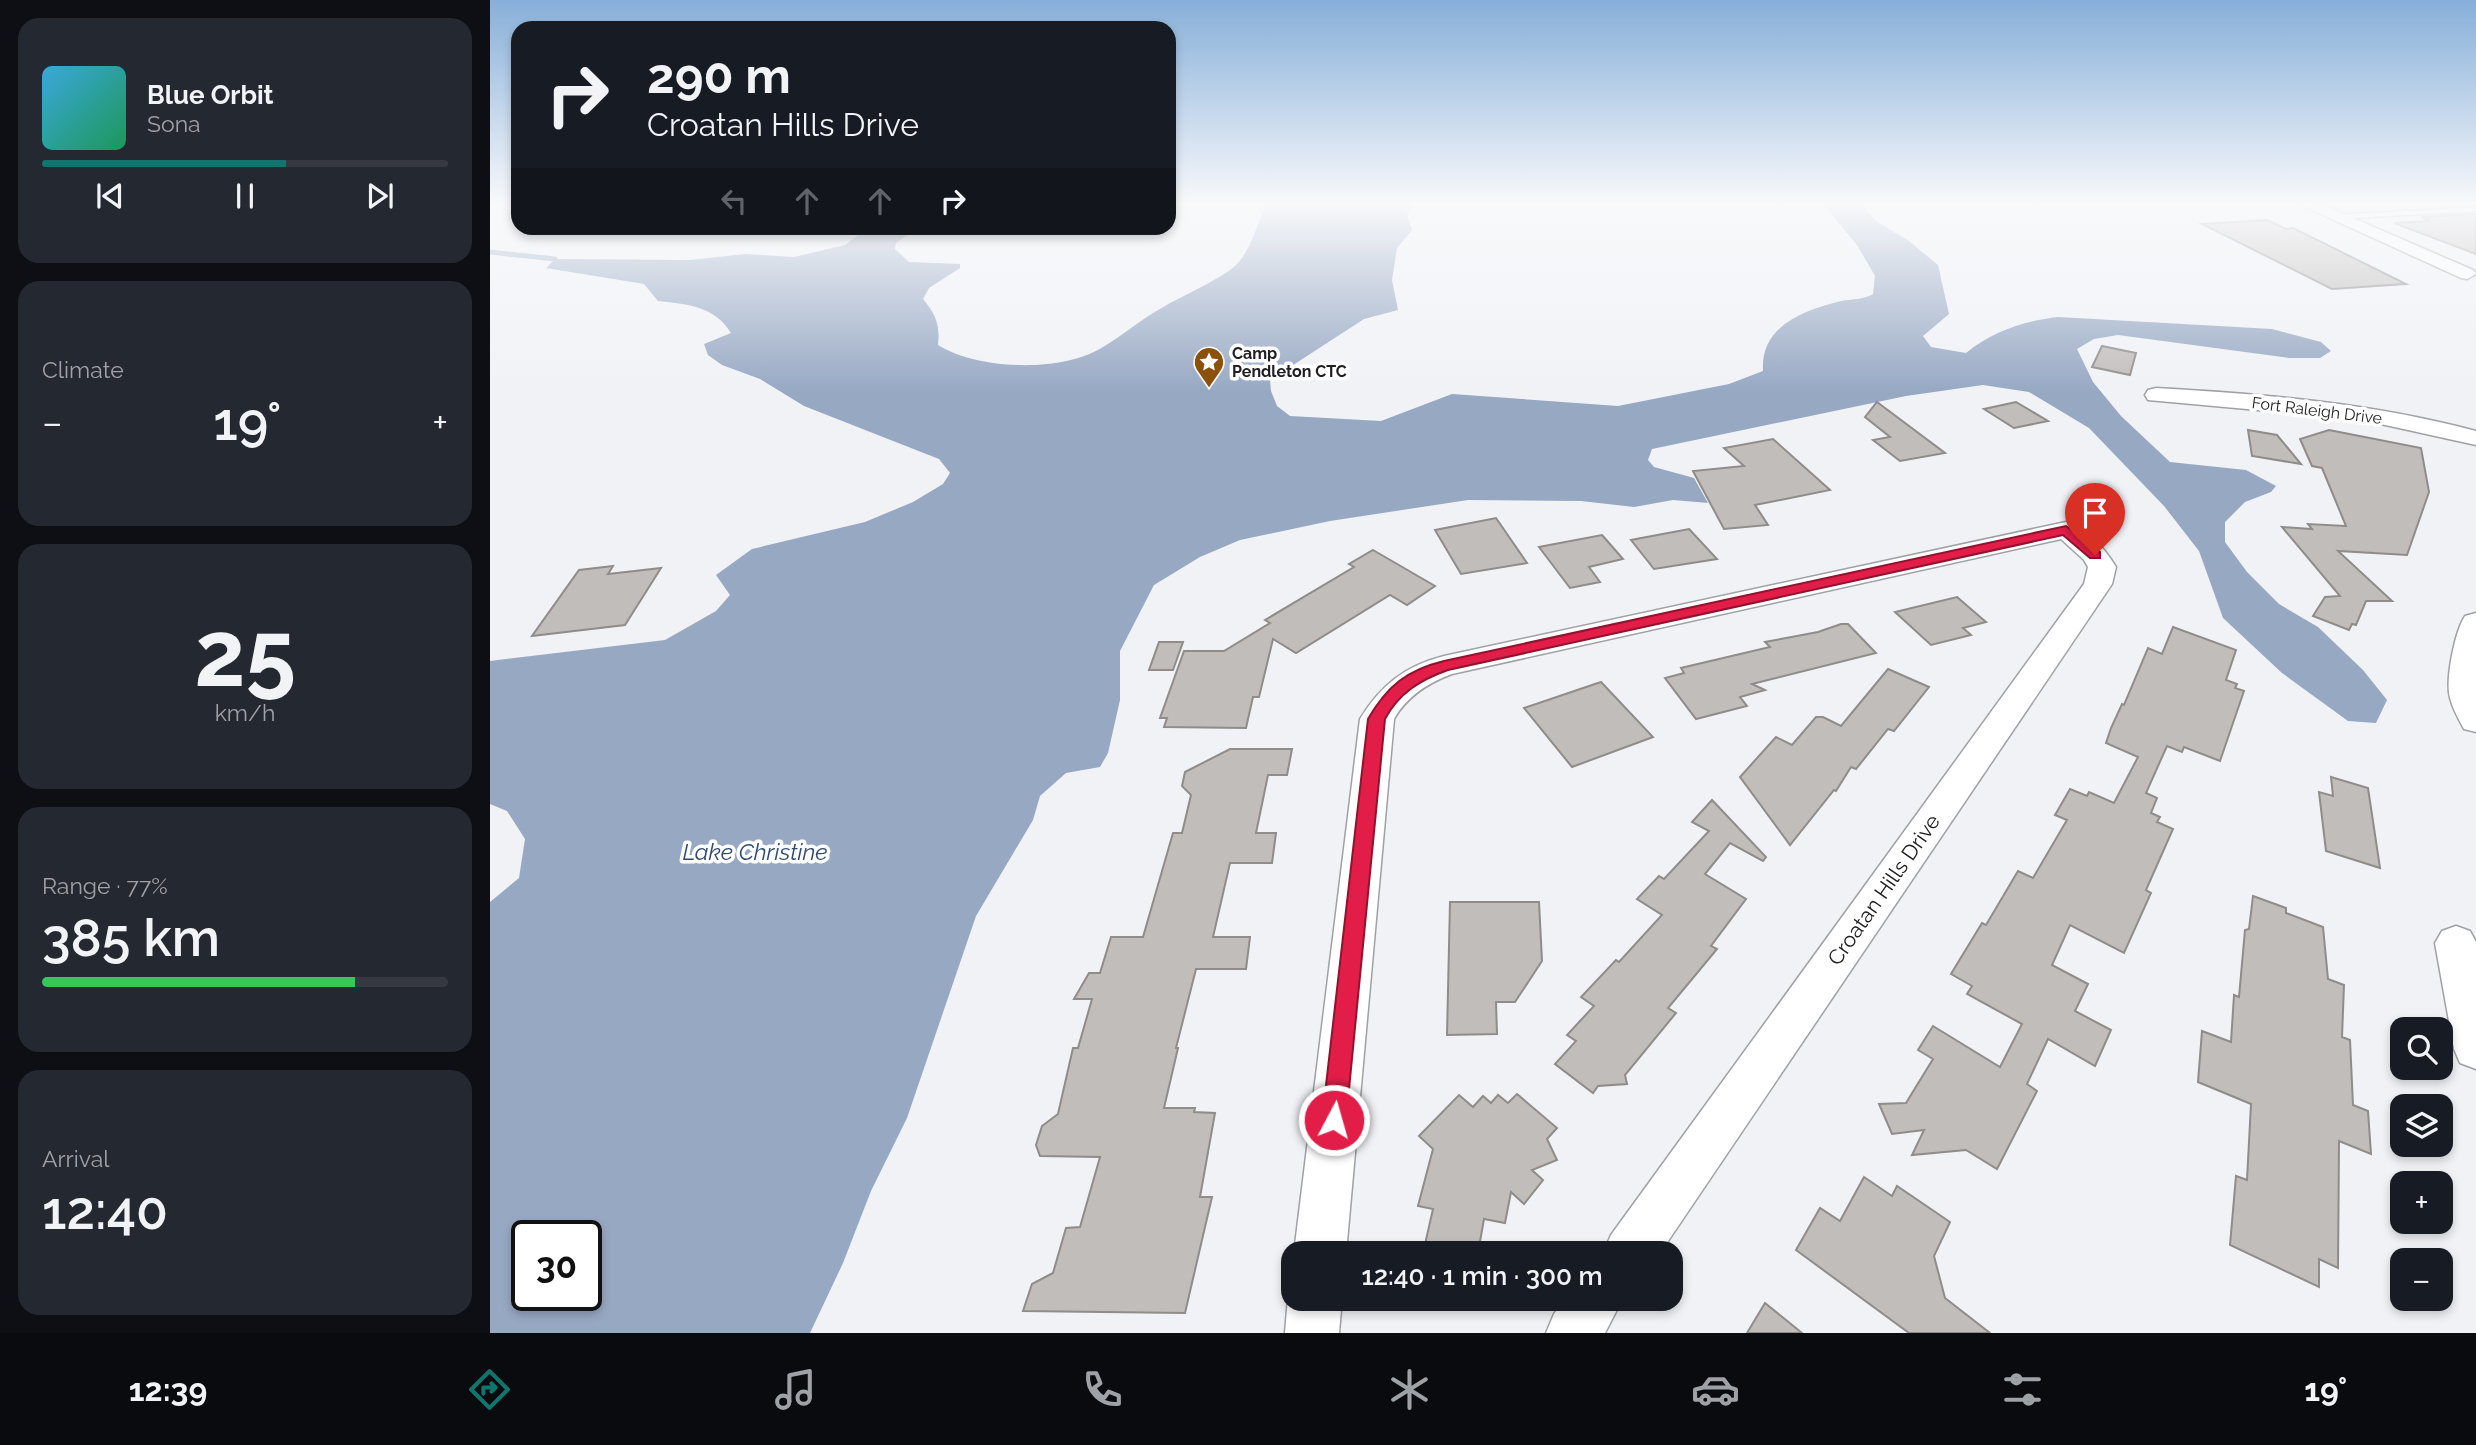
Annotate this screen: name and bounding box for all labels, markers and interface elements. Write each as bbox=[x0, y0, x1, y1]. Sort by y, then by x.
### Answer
text: 290 m bbox=[647, 47, 791, 104]
icon: right bbox=[532, 49, 623, 140]
text: Blue Orbit bbox=[147, 80, 274, 110]
text: Croatan Hills Drive bbox=[647, 106, 919, 143]
text: Sona bbox=[147, 110, 201, 137]
icon: previous bbox=[91, 177, 129, 215]
icon: pause bbox=[226, 177, 264, 215]
icon: next bbox=[361, 177, 399, 215]
icon: left bbox=[715, 182, 753, 220]
icon: ahead bbox=[788, 182, 826, 220]
icon: ahead bbox=[861, 182, 899, 220]
icon: right bbox=[934, 182, 972, 220]
place label: Camp Pendleton CTC bbox=[1232, 344, 1347, 381]
place icon: Camp Pendleton CTC bbox=[1192, 345, 1226, 389]
text: Climate bbox=[42, 356, 124, 383]
text: 19° bbox=[213, 391, 281, 452]
street label: Fort Raleigh Drive bbox=[2251, 393, 2383, 428]
text: − bbox=[42, 400, 62, 445]
text: + bbox=[432, 400, 448, 445]
pin bbox=[2065, 483, 2125, 555]
icon: arrive bbox=[2076, 494, 2114, 532]
text: 25 bbox=[194, 600, 296, 707]
text: km/h bbox=[215, 699, 275, 726]
street label: Croatan Hills Drive bbox=[1822, 809, 1945, 970]
water label: Lake Christine bbox=[682, 838, 828, 865]
text: Range · 77% bbox=[42, 872, 168, 899]
text: 385 km bbox=[42, 907, 220, 968]
map controls bbox=[2390, 1017, 2453, 1311]
button: search bbox=[2390, 1017, 2453, 1080]
position arrow bbox=[1297, 1083, 1371, 1157]
button: layers bbox=[2390, 1094, 2453, 1157]
text: Arrival bbox=[42, 1145, 109, 1172]
button: + bbox=[2390, 1171, 2453, 1234]
text: 12:40 bbox=[42, 1180, 168, 1241]
speed limit sign: 30 bbox=[511, 1220, 602, 1311]
button: − bbox=[2390, 1248, 2453, 1311]
text: 12:40 · 1 min · 300 m bbox=[1361, 1261, 1603, 1291]
icon: directions bbox=[465, 1365, 514, 1414]
icon: music bbox=[771, 1365, 820, 1414]
icon: phone bbox=[1078, 1365, 1127, 1414]
icon: climate bbox=[1385, 1365, 1434, 1414]
icon: car bbox=[1691, 1365, 1740, 1414]
icon: filters bbox=[1998, 1365, 2047, 1414]
text: 12:39 bbox=[129, 1371, 207, 1408]
text: 19° bbox=[2304, 1371, 2347, 1408]

